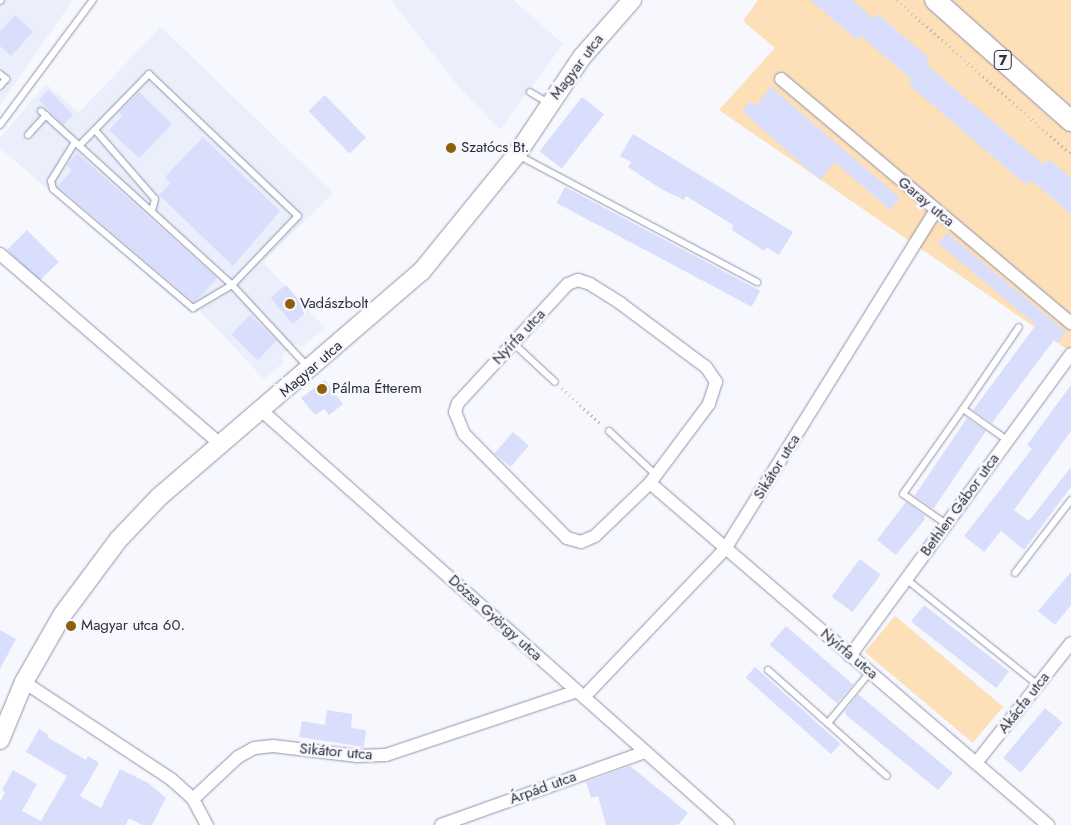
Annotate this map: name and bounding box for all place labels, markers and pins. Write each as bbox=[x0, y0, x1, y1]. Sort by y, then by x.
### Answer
place label: Szatócs Bt. bbox=[461, 139, 529, 157]
marker: Szatócs Bt. bbox=[445, 142, 457, 154]
place label: Vadászbolt bbox=[300, 295, 368, 313]
marker: Vadászbolt bbox=[284, 298, 296, 310]
place label: Pálma Étterem bbox=[332, 380, 422, 398]
marker: Pálma Étterem bbox=[316, 383, 328, 395]
place label: Magyar utca 60. bbox=[81, 617, 185, 635]
marker: Magyar utca 60. bbox=[65, 620, 77, 632]

